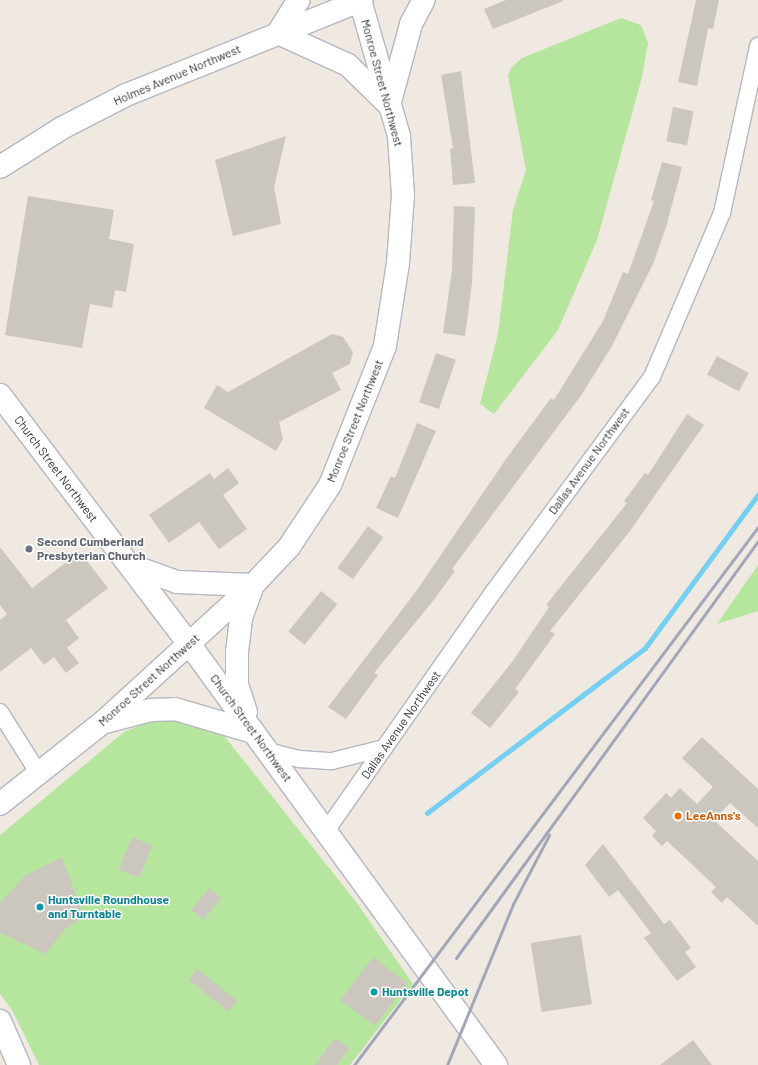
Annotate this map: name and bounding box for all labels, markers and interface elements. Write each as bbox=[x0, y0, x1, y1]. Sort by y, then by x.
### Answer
street label: Monroe Street Northwest bbox=[358, 18, 406, 148]
street label: Holmes Avenue Northwest bbox=[111, 42, 243, 108]
street label: Monroe Street Northwest bbox=[324, 357, 386, 485]
street label: Dallas Avenue Northwest bbox=[545, 405, 633, 517]
street label: Church Street Northwest bbox=[11, 413, 101, 525]
place label: Second Cumberland Presbyterian Church bbox=[37, 535, 146, 563]
marker: Second Cumberland Presbyterian Church bbox=[24, 544, 34, 554]
street label: Monroe Street Northwest bbox=[95, 631, 203, 729]
street label: Dallas Avenue Northwest bbox=[358, 668, 444, 782]
street label: Church Street Northwest bbox=[207, 671, 295, 785]
place label: LeeAnns's bbox=[686, 809, 741, 823]
marker: LeeAnns's bbox=[673, 811, 683, 821]
place label: Huntsville Roundhouse and Turntable bbox=[48, 893, 169, 921]
marker: Huntsville Roundhouse and Turntable bbox=[35, 902, 45, 912]
place label: Huntsville Depot bbox=[382, 985, 469, 999]
marker: Huntsville Depot bbox=[369, 987, 379, 997]

